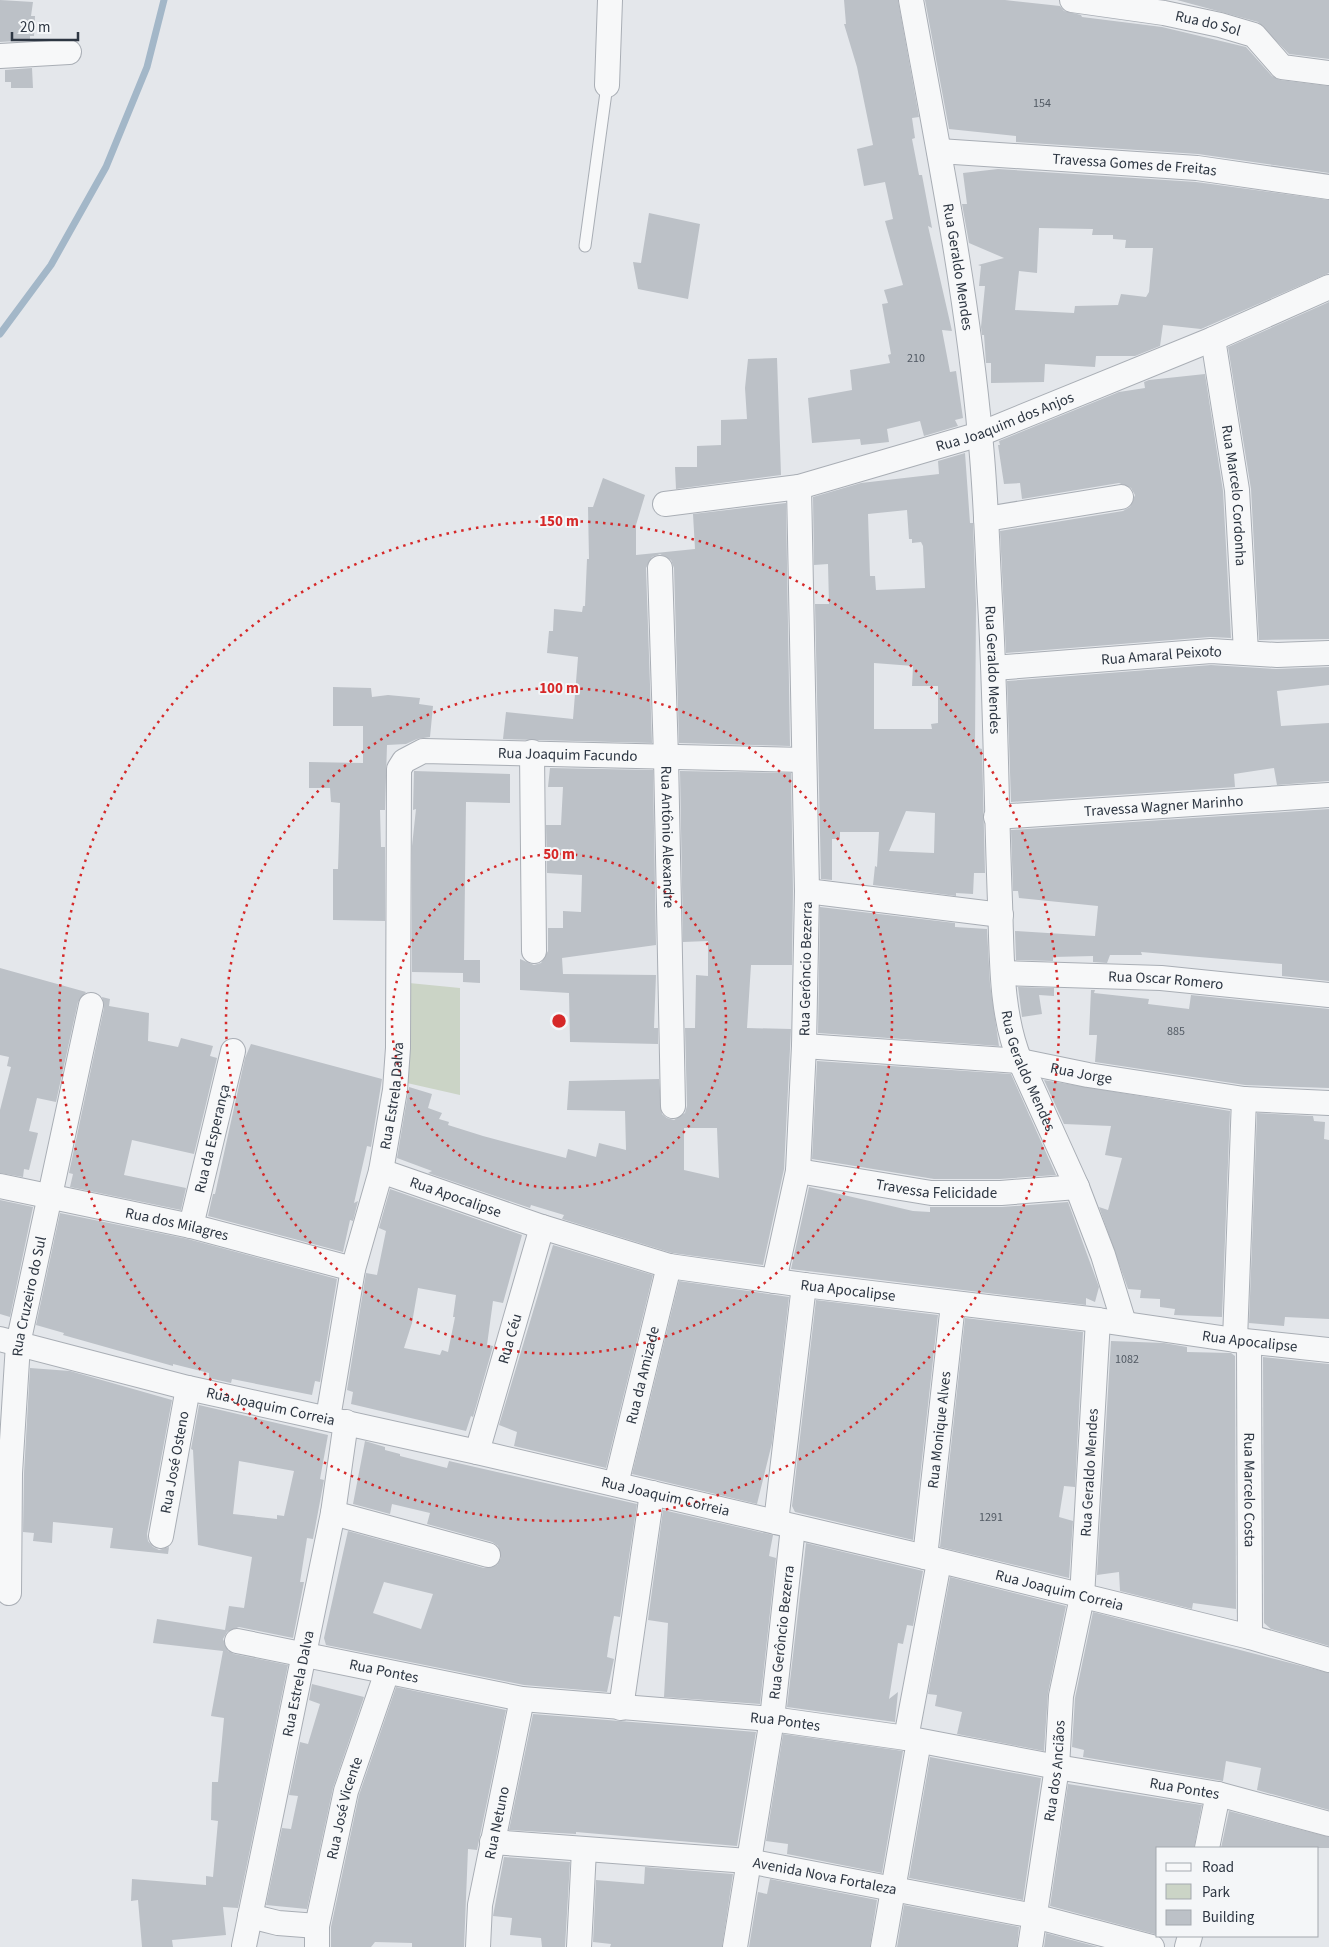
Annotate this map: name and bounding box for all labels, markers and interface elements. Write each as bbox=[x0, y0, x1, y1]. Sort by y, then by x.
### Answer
street label: Rua do Sol bbox=[1173, 5, 1243, 41]
scale bar bbox=[12, 10, 79, 42]
text: 20 m bbox=[20, 17, 50, 38]
house number: 154 bbox=[1033, 95, 1051, 112]
street label: Travessa Gomes de Freitas bbox=[1052, 148, 1218, 181]
street label: Rua Geraldo Mendes bbox=[938, 202, 978, 332]
house number: 210 bbox=[907, 350, 925, 367]
street label: Rua Joaquim dos Anjos bbox=[933, 386, 1077, 457]
street label: Rua Marcelo Cordonha bbox=[1216, 423, 1252, 567]
text: 150 m bbox=[539, 511, 579, 532]
street label: Rua Geraldo Mendes bbox=[980, 605, 1006, 734]
street label: Rua Amaral Peixoto bbox=[1100, 640, 1223, 670]
text: 100 m bbox=[539, 678, 579, 699]
street label: Rua Joaquim Facundo bbox=[498, 742, 638, 767]
street label: Rua Antônio Alexandre bbox=[656, 766, 680, 908]
street label: Travessa Wagner Marinho bbox=[1083, 790, 1244, 822]
text: 50 m bbox=[543, 844, 575, 865]
street label: Rua Gerôncio Bezerra bbox=[794, 901, 817, 1036]
street label: Rua Oscar Romero bbox=[1108, 966, 1225, 995]
street label: Rua Geraldo Mendes bbox=[996, 1009, 1061, 1135]
centre of rings bbox=[550, 1012, 568, 1030]
house number: 885 bbox=[1167, 1023, 1185, 1040]
street label: Rua Estrela Dalva bbox=[374, 1042, 409, 1151]
street label: Rua Jorge bbox=[1048, 1057, 1114, 1089]
street label: Rua da Esperança bbox=[189, 1082, 235, 1195]
street label: Rua Apocalipse bbox=[407, 1171, 504, 1223]
street label: Travessa Felicidade bbox=[874, 1174, 997, 1204]
street label: Rua dos Milagres bbox=[123, 1202, 231, 1246]
street label: Rua Cruzeiro do Sul bbox=[7, 1234, 51, 1357]
street label: Rua Apocalipse bbox=[799, 1274, 897, 1306]
street label: Rua Céu bbox=[493, 1311, 527, 1366]
street label: Rua da Amizade bbox=[620, 1324, 664, 1426]
street label: Rua Apocalipse bbox=[1201, 1325, 1298, 1357]
house number: 1082 bbox=[1115, 1351, 1139, 1368]
street label: Rua Monique Alves bbox=[922, 1370, 956, 1490]
street label: Rua Joaquim Correia bbox=[204, 1382, 337, 1431]
street label: Rua Geraldo Mendes bbox=[1075, 1408, 1103, 1537]
street label: Rua José Osteno bbox=[155, 1409, 194, 1515]
street label: Rua Marcelo Costa bbox=[1239, 1433, 1260, 1547]
street label: Rua Joaquim Correia bbox=[599, 1471, 732, 1521]
house number: 1291 bbox=[979, 1509, 1003, 1526]
street label: Rua Gerôncio Bezerra bbox=[764, 1564, 799, 1701]
street label: Rua Joaquim Correia bbox=[993, 1564, 1126, 1616]
street label: Rua Estrela Dalva bbox=[277, 1628, 319, 1739]
street label: Rua Pontes bbox=[347, 1654, 421, 1688]
street label: Rua Pontes bbox=[749, 1707, 822, 1736]
street label: Rua dos Anciãos bbox=[1038, 1720, 1070, 1823]
street label: Rua José Vicente bbox=[321, 1754, 368, 1861]
street label: Rua Pontes bbox=[1148, 1772, 1221, 1805]
street label: Rua Netuno bbox=[479, 1784, 514, 1861]
legend bbox=[1156, 1847, 1319, 1937]
street label: Avenida Nova Fortaleza bbox=[751, 1852, 899, 1900]
text: Road bbox=[1202, 1857, 1234, 1878]
text: Park bbox=[1202, 1882, 1231, 1903]
text: Building bbox=[1202, 1907, 1255, 1928]

